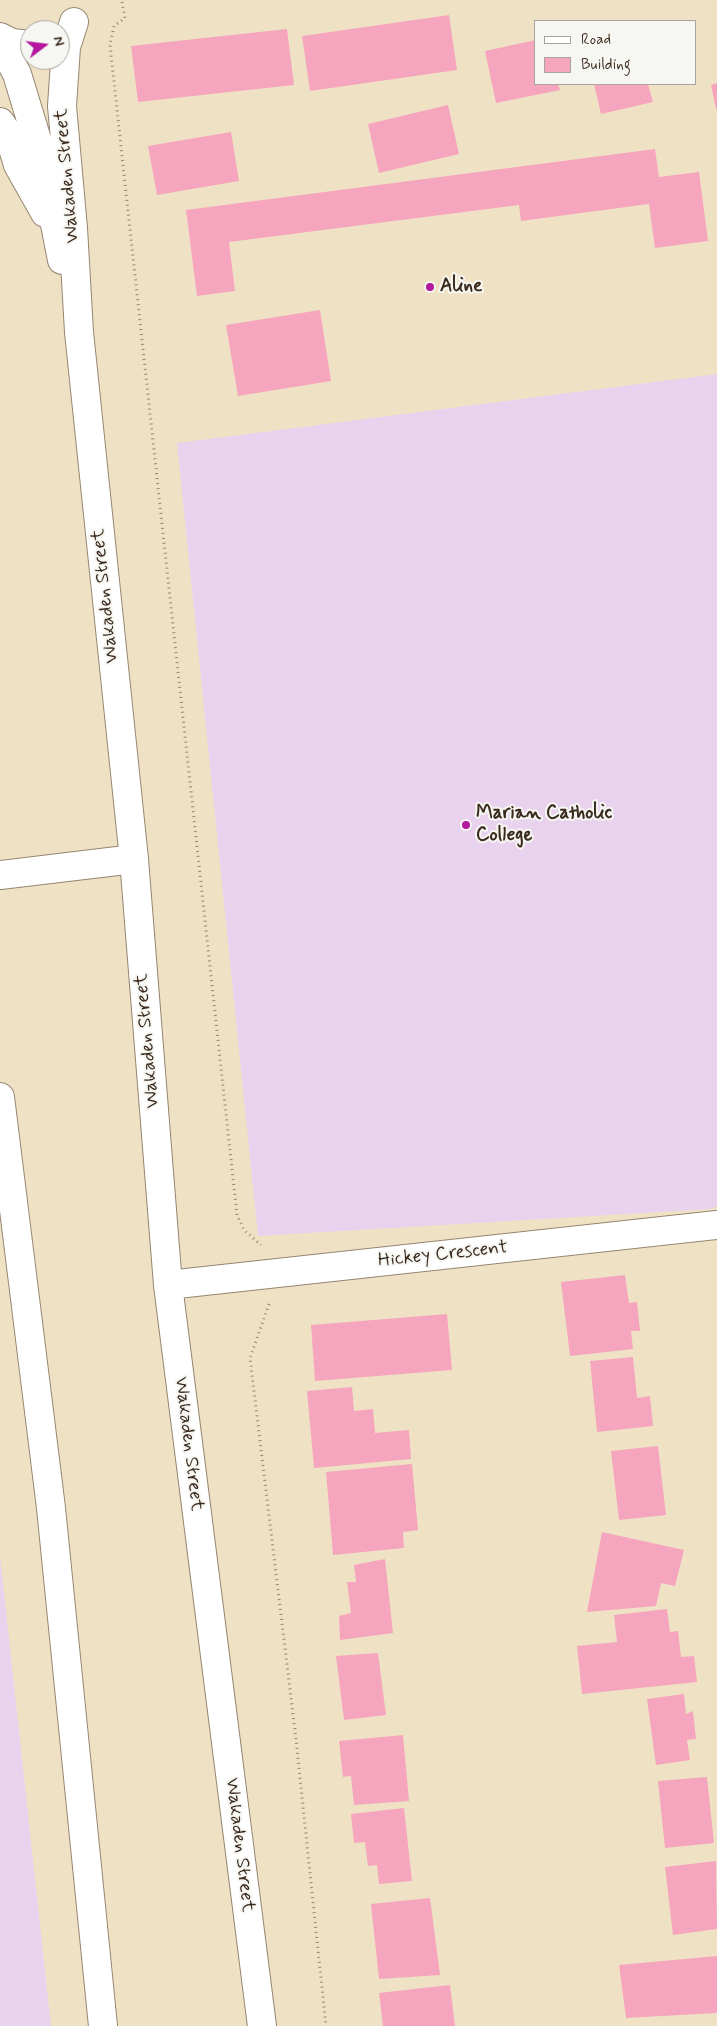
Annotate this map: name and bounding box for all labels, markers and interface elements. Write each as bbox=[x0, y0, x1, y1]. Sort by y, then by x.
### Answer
north arrow bbox=[20, 20, 70, 70]
legend bbox=[534, 20, 697, 85]
text: Road bbox=[581, 30, 611, 50]
text: N bbox=[49, 35, 68, 48]
text: Building bbox=[581, 55, 631, 75]
street label: Wakaden Street bbox=[51, 108, 85, 244]
place label: Aline bbox=[440, 276, 482, 298]
marker: Aline bbox=[424, 281, 436, 293]
street label: Wakaden Street bbox=[88, 528, 124, 664]
place label: Marian Catholic College bbox=[476, 803, 612, 847]
marker: Marian Catholic College bbox=[460, 819, 472, 831]
street label: Wakaden Street bbox=[131, 973, 165, 1109]
street label: Hickey Crescent bbox=[377, 1237, 509, 1273]
street label: Wakaden Street bbox=[168, 1376, 208, 1512]
street label: Wakaden Street bbox=[219, 1777, 259, 1913]

